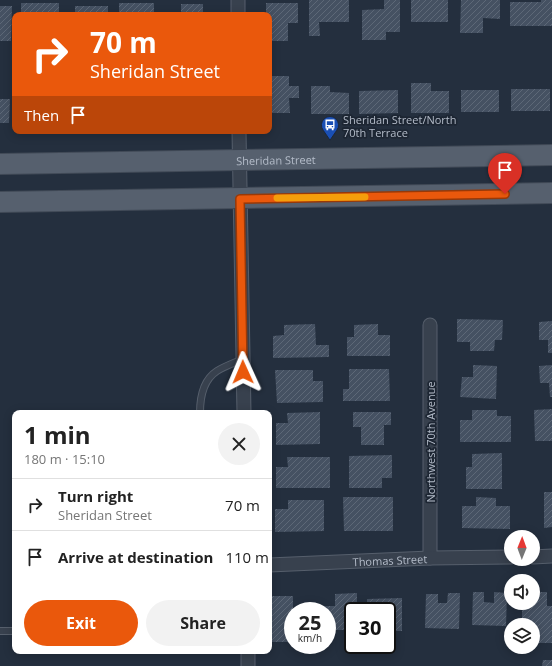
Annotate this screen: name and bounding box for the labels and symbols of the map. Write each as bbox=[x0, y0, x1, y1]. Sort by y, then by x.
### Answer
place label: Sheridan Street/North 70th Terrace bbox=[343, 112, 457, 140]
bus stop icon: Sheridan Street/North 70th Terrace bbox=[320, 115, 340, 140]
street label: Sheridan Street bbox=[236, 151, 316, 168]
pin bbox=[488, 153, 522, 194]
position arrow bbox=[222, 351, 264, 393]
street label: Northwest 70th Avenue bbox=[423, 381, 438, 503]
north arrow bbox=[504, 530, 540, 566]
street label: Thomas Street bbox=[352, 551, 428, 569]
speed limit sign: 30 bbox=[344, 602, 396, 654]

